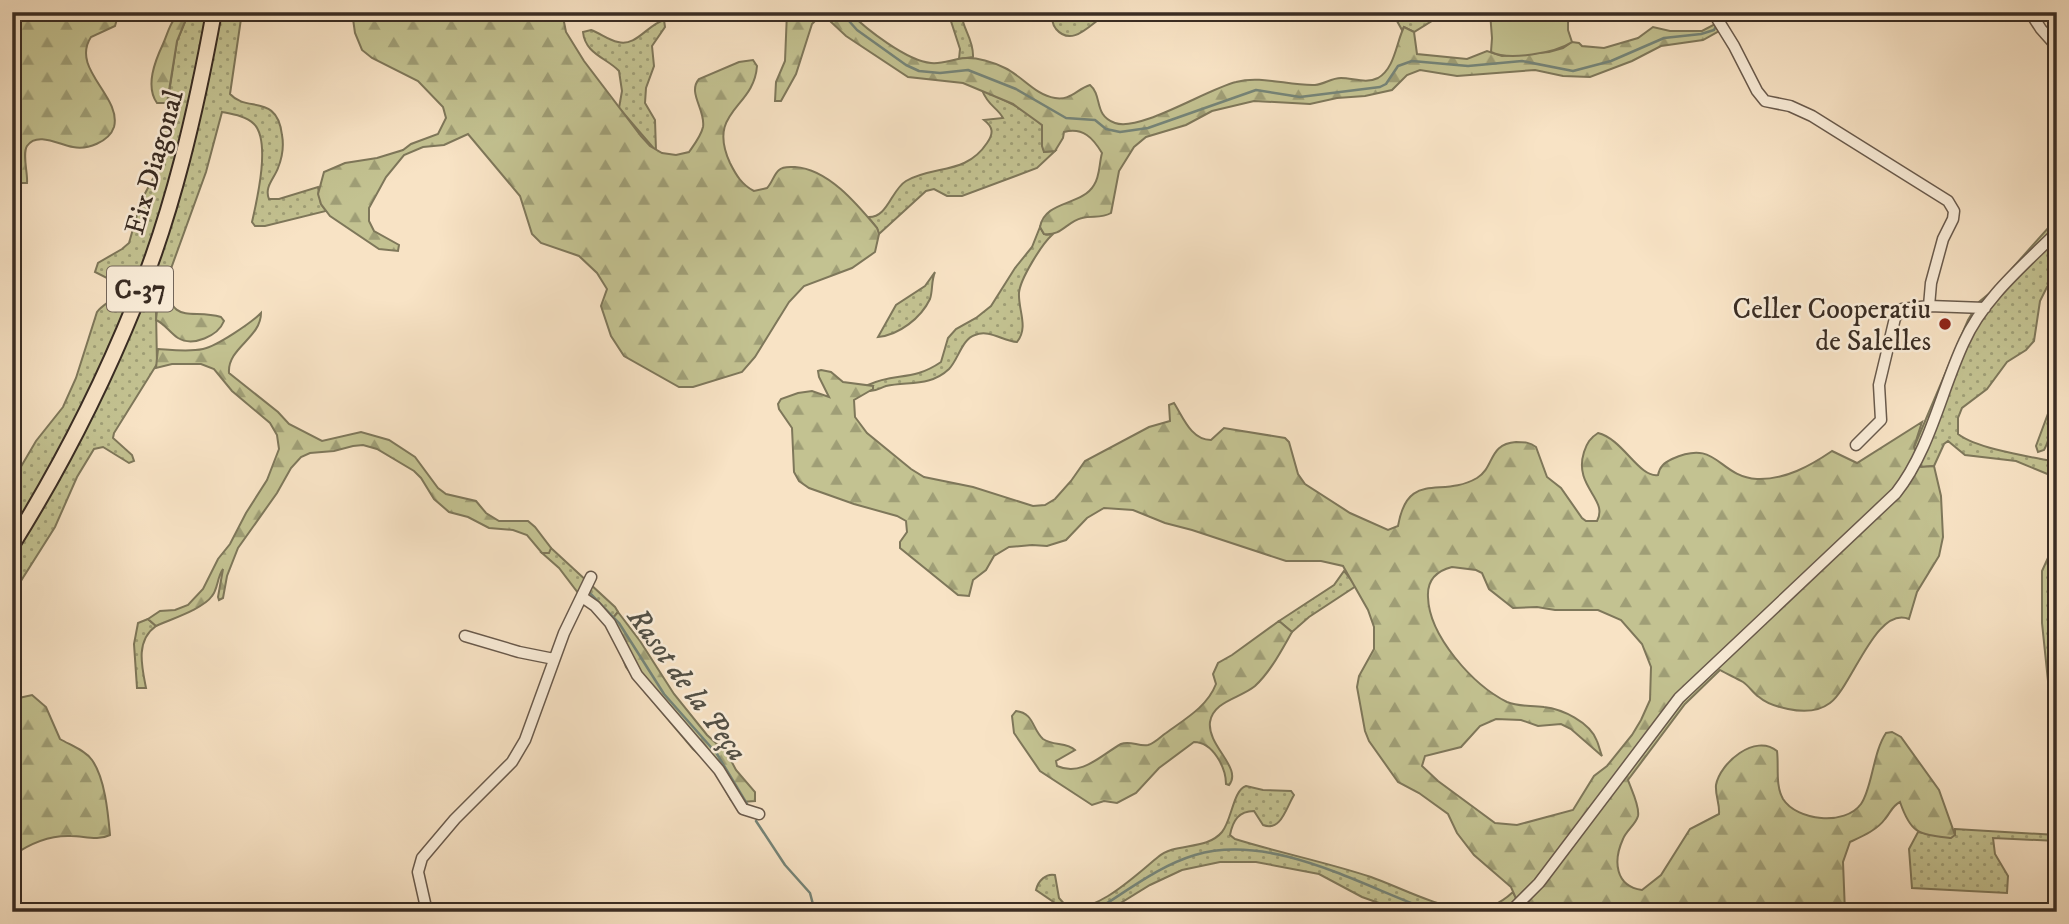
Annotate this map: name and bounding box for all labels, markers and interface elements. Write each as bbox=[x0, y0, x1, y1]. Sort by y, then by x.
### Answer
street label: Eix Diagonal bbox=[117, 85, 192, 239]
road number: C-37 bbox=[107, 266, 173, 312]
place label: Celler Cooperatiu de Salelles bbox=[1733, 292, 1931, 359]
marker: Celler Cooperatiu de Salelles bbox=[1937, 316, 1953, 332]
water label: Rasot de la Peça bbox=[618, 600, 755, 769]

